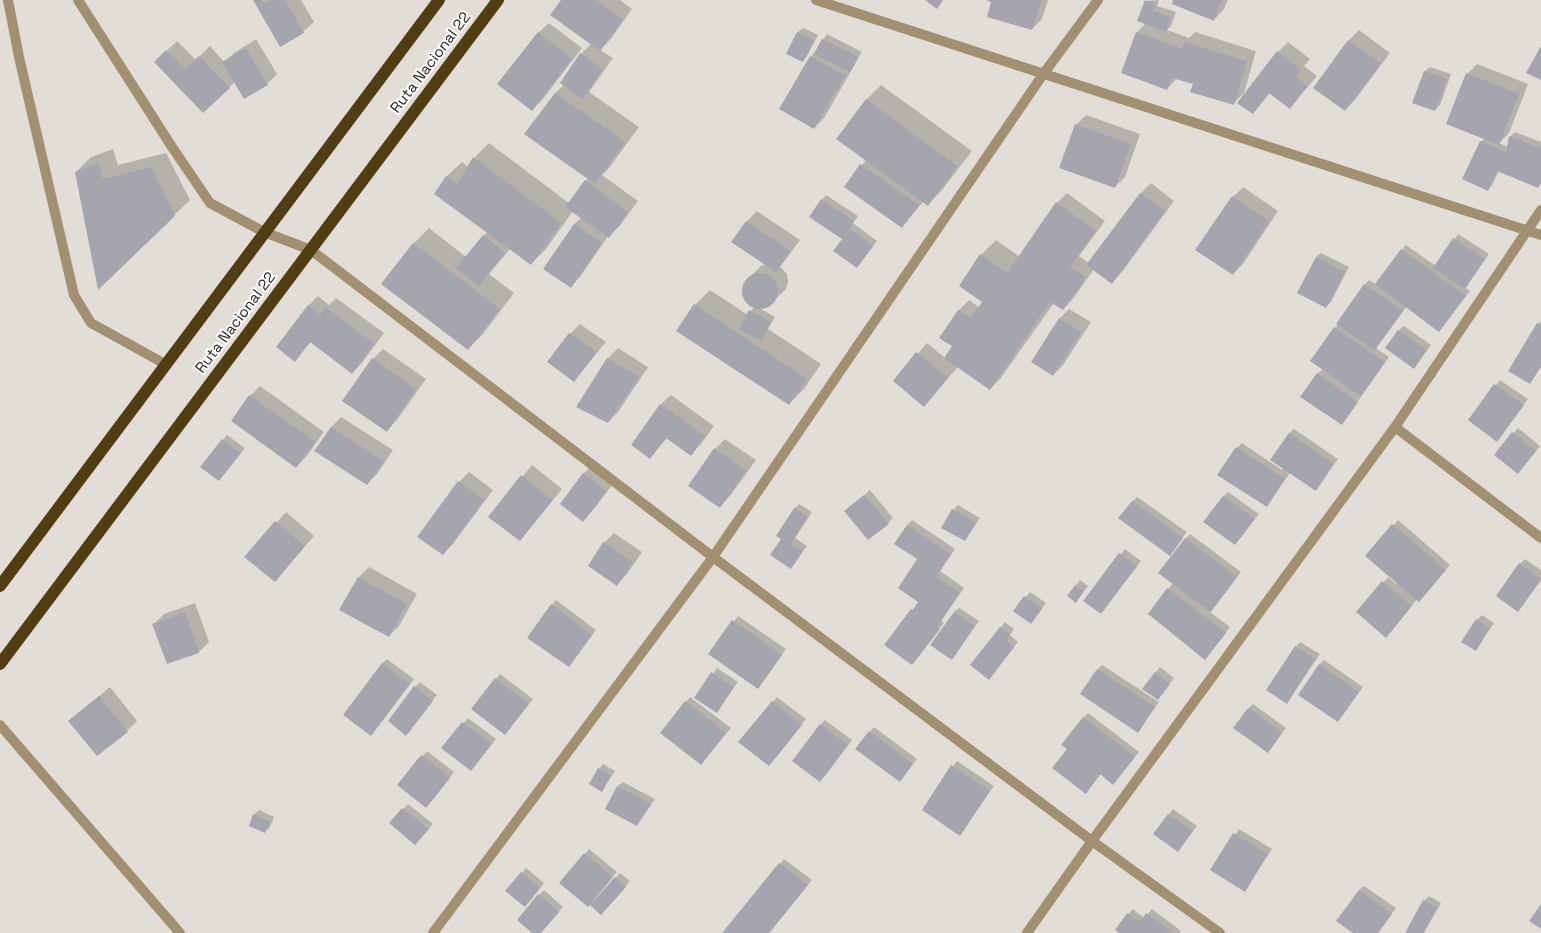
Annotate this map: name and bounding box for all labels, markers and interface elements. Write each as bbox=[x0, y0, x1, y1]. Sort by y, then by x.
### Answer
street label: Ruta Nacional 22 bbox=[387, 9, 475, 117]
street label: Ruta Nacional 22 bbox=[192, 269, 280, 377]

